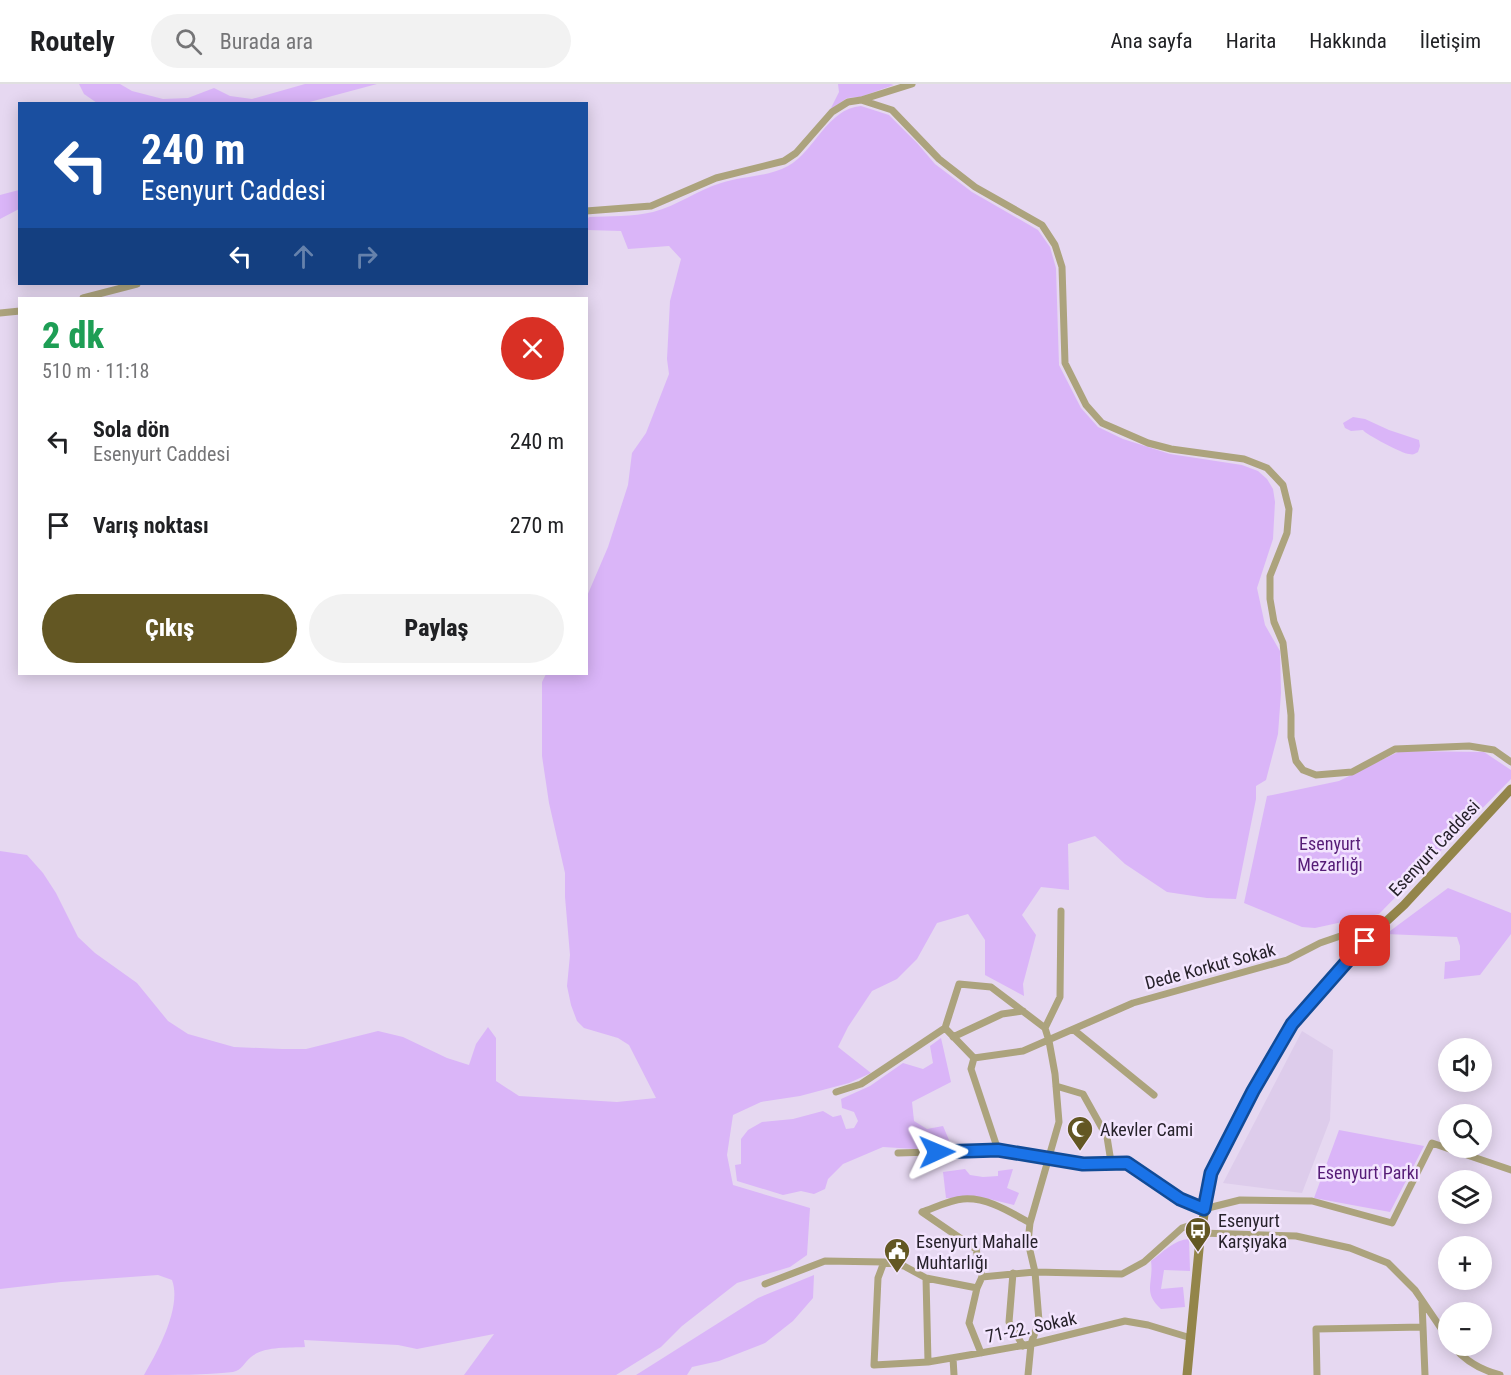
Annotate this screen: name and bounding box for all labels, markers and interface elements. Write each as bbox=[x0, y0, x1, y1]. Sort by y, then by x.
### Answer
search box bbox=[151, 14, 571, 68]
text: Routely bbox=[30, 25, 115, 58]
icon: search bbox=[172, 25, 205, 58]
text: Burada ara bbox=[220, 29, 313, 54]
text: Ana sayfa bbox=[1110, 29, 1193, 53]
text: Harita bbox=[1226, 29, 1276, 53]
text: Hakkında bbox=[1309, 29, 1387, 53]
text: İletişim bbox=[1420, 29, 1481, 53]
text: 240 m bbox=[141, 125, 246, 174]
icon: left bbox=[42, 126, 120, 204]
text: Esenyurt Caddesi bbox=[141, 175, 326, 207]
icon: left bbox=[224, 240, 257, 273]
icon: ahead bbox=[287, 240, 320, 273]
icon: right bbox=[350, 240, 383, 273]
text: 2 dk bbox=[42, 315, 104, 357]
button: close bbox=[501, 317, 564, 380]
text: 510 m · 11:18 bbox=[42, 359, 149, 383]
text: Sola dön bbox=[93, 417, 169, 442]
icon: left bbox=[42, 425, 75, 458]
text: 240 m bbox=[510, 429, 564, 454]
text: Esenyurt Caddesi bbox=[93, 442, 230, 466]
icon: arrive bbox=[42, 509, 75, 542]
text: Varış noktası bbox=[93, 513, 209, 538]
text: 270 m bbox=[510, 513, 564, 538]
button: Çıkış bbox=[42, 594, 297, 663]
button: Paylaş bbox=[309, 594, 564, 663]
street label: Esenyurt Caddesi bbox=[1384, 796, 1484, 900]
park label: Esenyurt Mezarlığı bbox=[1297, 833, 1363, 875]
pin bbox=[1339, 915, 1390, 966]
icon: arrive bbox=[1348, 924, 1381, 957]
street label: Dede Korkut Sokak bbox=[1143, 939, 1277, 993]
map controls bbox=[1438, 1038, 1492, 1356]
button: sound bbox=[1438, 1038, 1492, 1092]
button: search bbox=[1438, 1104, 1492, 1158]
mosque icon: Akevler Cami bbox=[1065, 1114, 1095, 1152]
place label: Akevler Cami bbox=[1100, 1119, 1193, 1140]
position arrow bbox=[905, 1120, 969, 1184]
park label: Esenyurt Parkı bbox=[1317, 1162, 1419, 1183]
button: layers bbox=[1438, 1170, 1492, 1224]
place label: Esenyurt Karşıyaka bbox=[1218, 1210, 1287, 1252]
bus stop icon: Esenyurt Karşıyaka bbox=[1183, 1215, 1213, 1253]
place label: Esenyurt Mahalle Muhtarlığı bbox=[916, 1231, 1038, 1273]
public building icon: Esenyurt Mahalle Muhtarlığı bbox=[882, 1236, 912, 1274]
button: + bbox=[1438, 1236, 1492, 1290]
button: − bbox=[1438, 1302, 1492, 1356]
street label: 71-22. Sokak bbox=[984, 1307, 1078, 1347]

